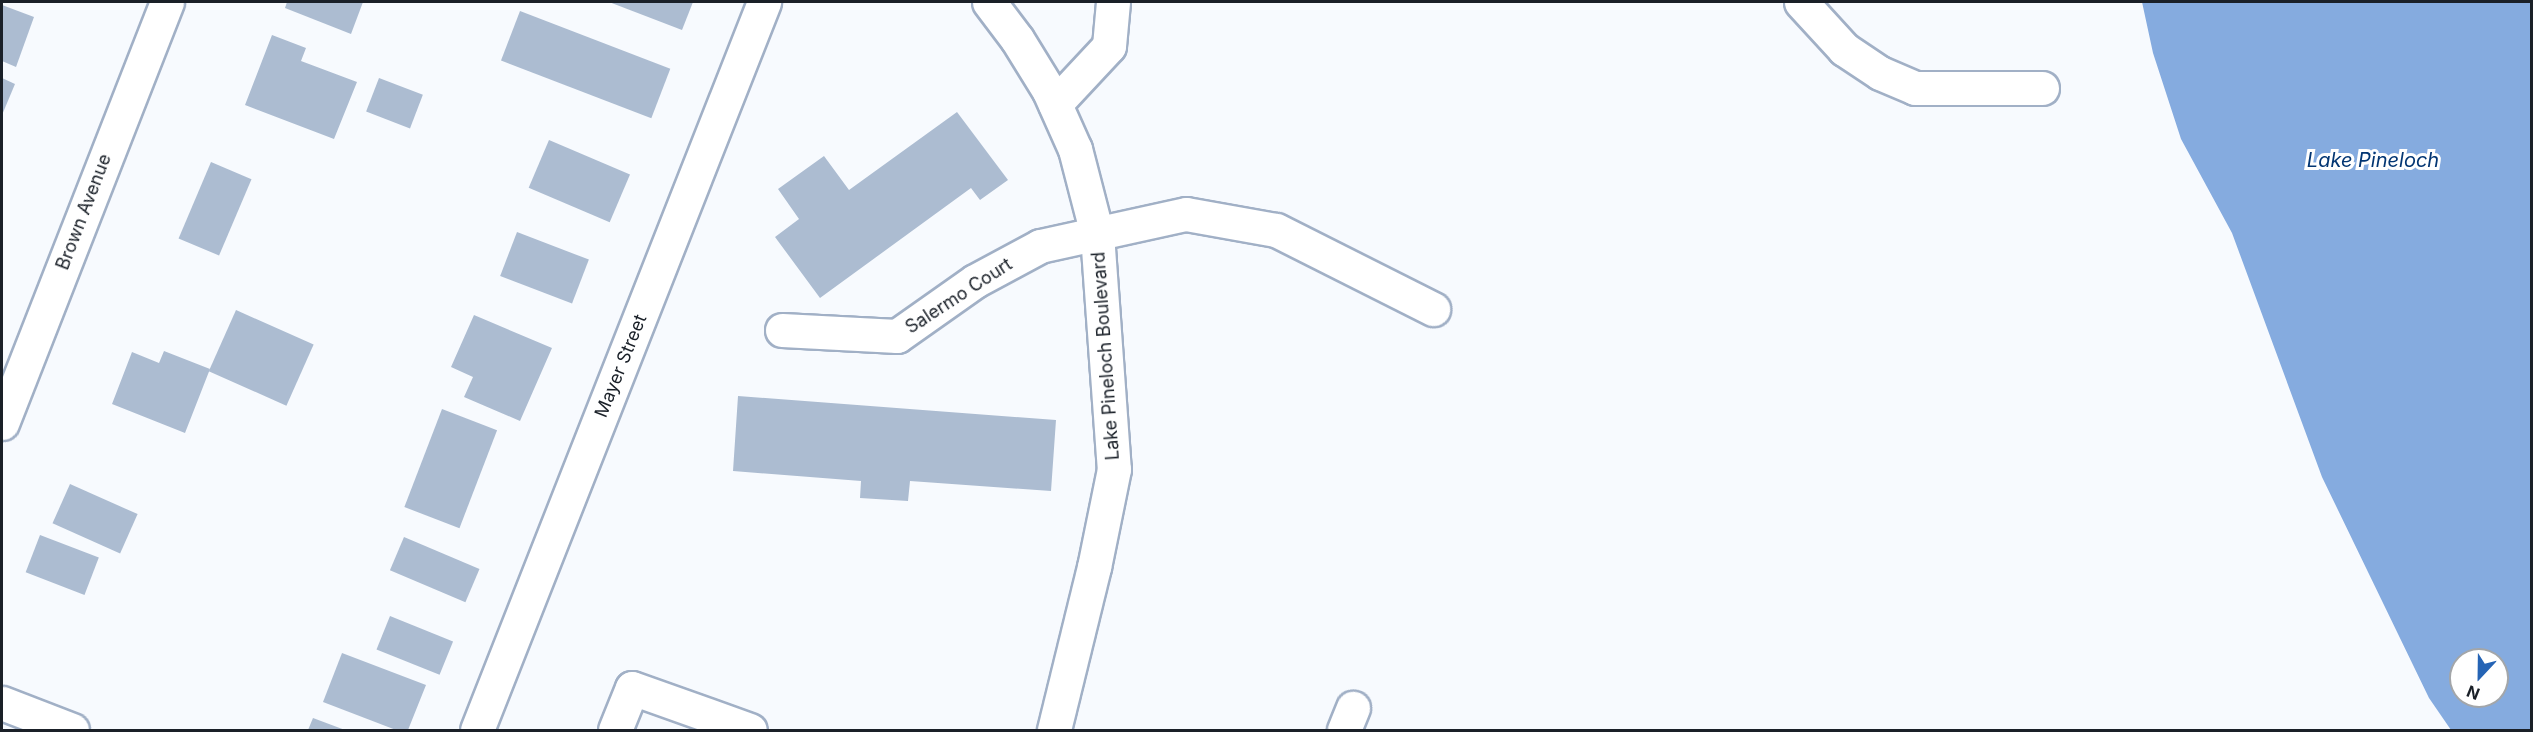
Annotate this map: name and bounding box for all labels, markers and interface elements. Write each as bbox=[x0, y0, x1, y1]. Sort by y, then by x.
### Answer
water label: Lake Pineloch bbox=[2307, 148, 2439, 172]
street label: Brown Avenue bbox=[52, 151, 116, 273]
street label: Lake Pineloch Boulevard bbox=[1088, 251, 1124, 461]
street label: Salermo Court bbox=[902, 254, 1016, 338]
street label: Mayer Street bbox=[591, 311, 651, 421]
north arrow bbox=[2449, 648, 2509, 708]
text: N bbox=[2464, 681, 2482, 704]

